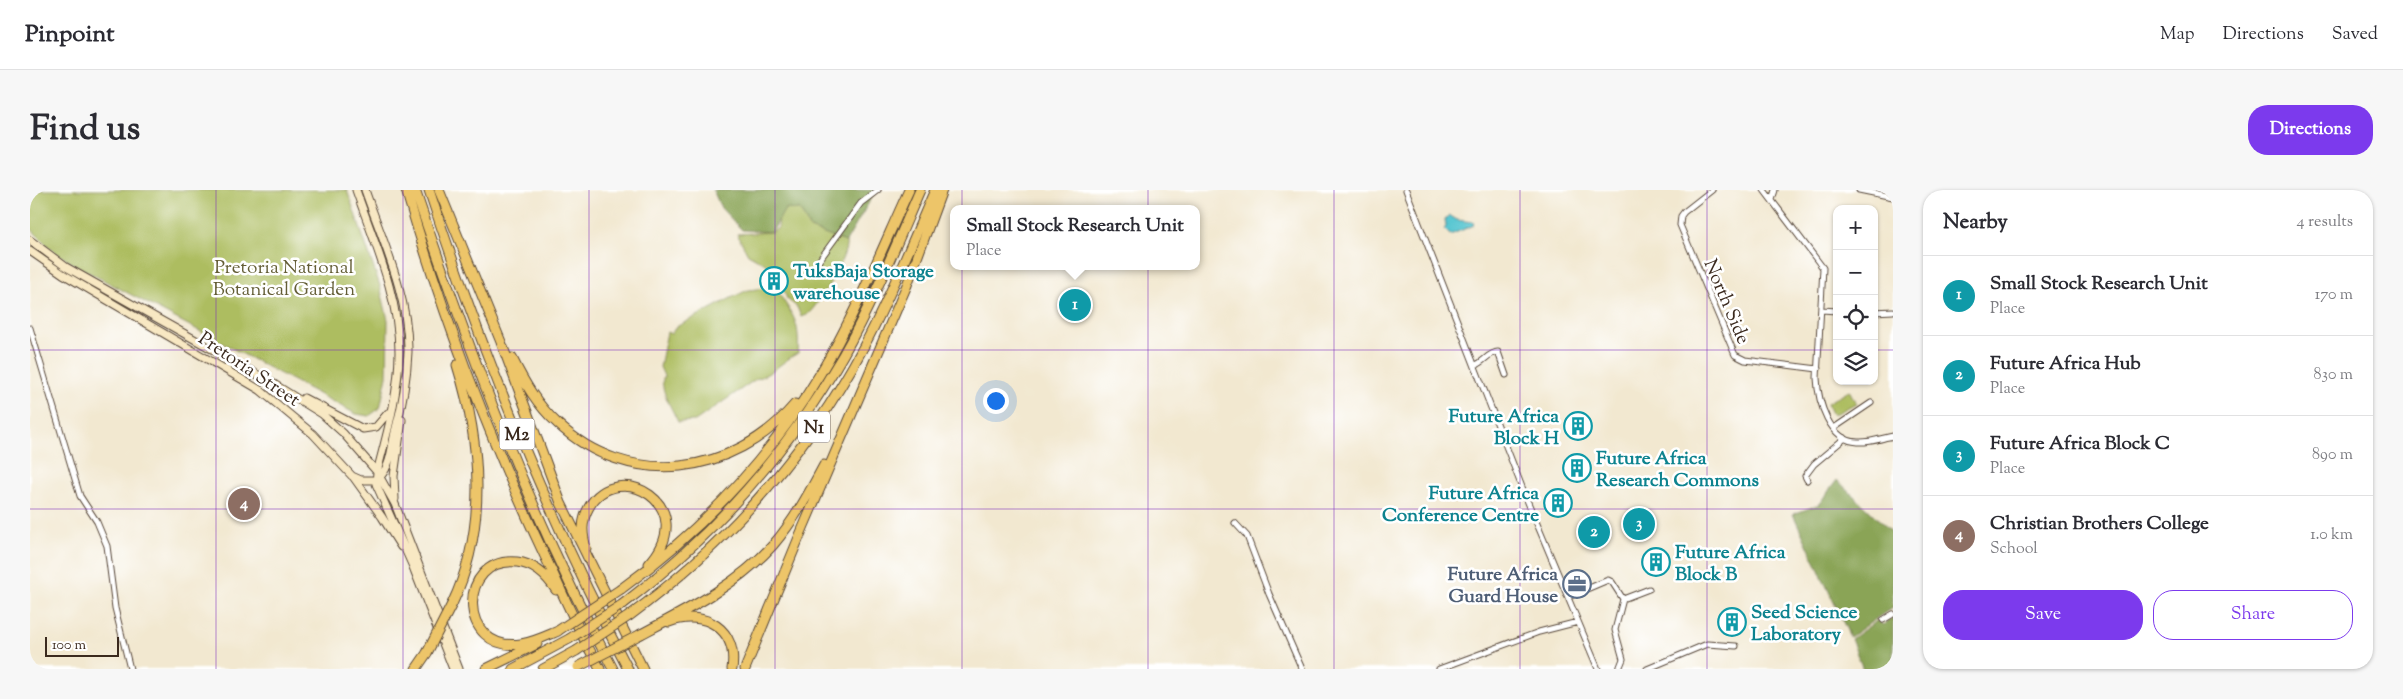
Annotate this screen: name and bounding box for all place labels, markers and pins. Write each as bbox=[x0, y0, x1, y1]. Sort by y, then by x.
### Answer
place label: TuksBaja Storage warehouse bbox=[793, 259, 934, 308]
building icon: TuksBaja Storage warehouse bbox=[759, 266, 789, 296]
pin: 1 bbox=[1059, 286, 1091, 324]
place label: Future Africa Block H bbox=[1449, 404, 1560, 453]
building icon: Future Africa Block H bbox=[1563, 411, 1593, 441]
place label: Future Africa Research Commons bbox=[1596, 446, 1760, 495]
building icon: Future Africa Research Commons bbox=[1562, 453, 1592, 483]
place label: Future Africa Conference Centre bbox=[1382, 481, 1539, 530]
pin: 4 bbox=[228, 485, 260, 523]
building icon: Future Africa Conference Centre bbox=[1543, 488, 1573, 518]
pin: 3 bbox=[1623, 505, 1655, 543]
pin: 2 bbox=[1578, 513, 1610, 551]
place label: Future Africa Block B bbox=[1675, 540, 1786, 589]
building icon: Future Africa Block B bbox=[1641, 547, 1671, 577]
place label: Future Africa Guard House bbox=[1448, 562, 1558, 611]
office icon: Future Africa Guard House bbox=[1562, 569, 1592, 599]
place label: Seed Science Laboratory bbox=[1751, 600, 1858, 649]
building icon: Seed Science Laboratory bbox=[1717, 607, 1747, 637]

